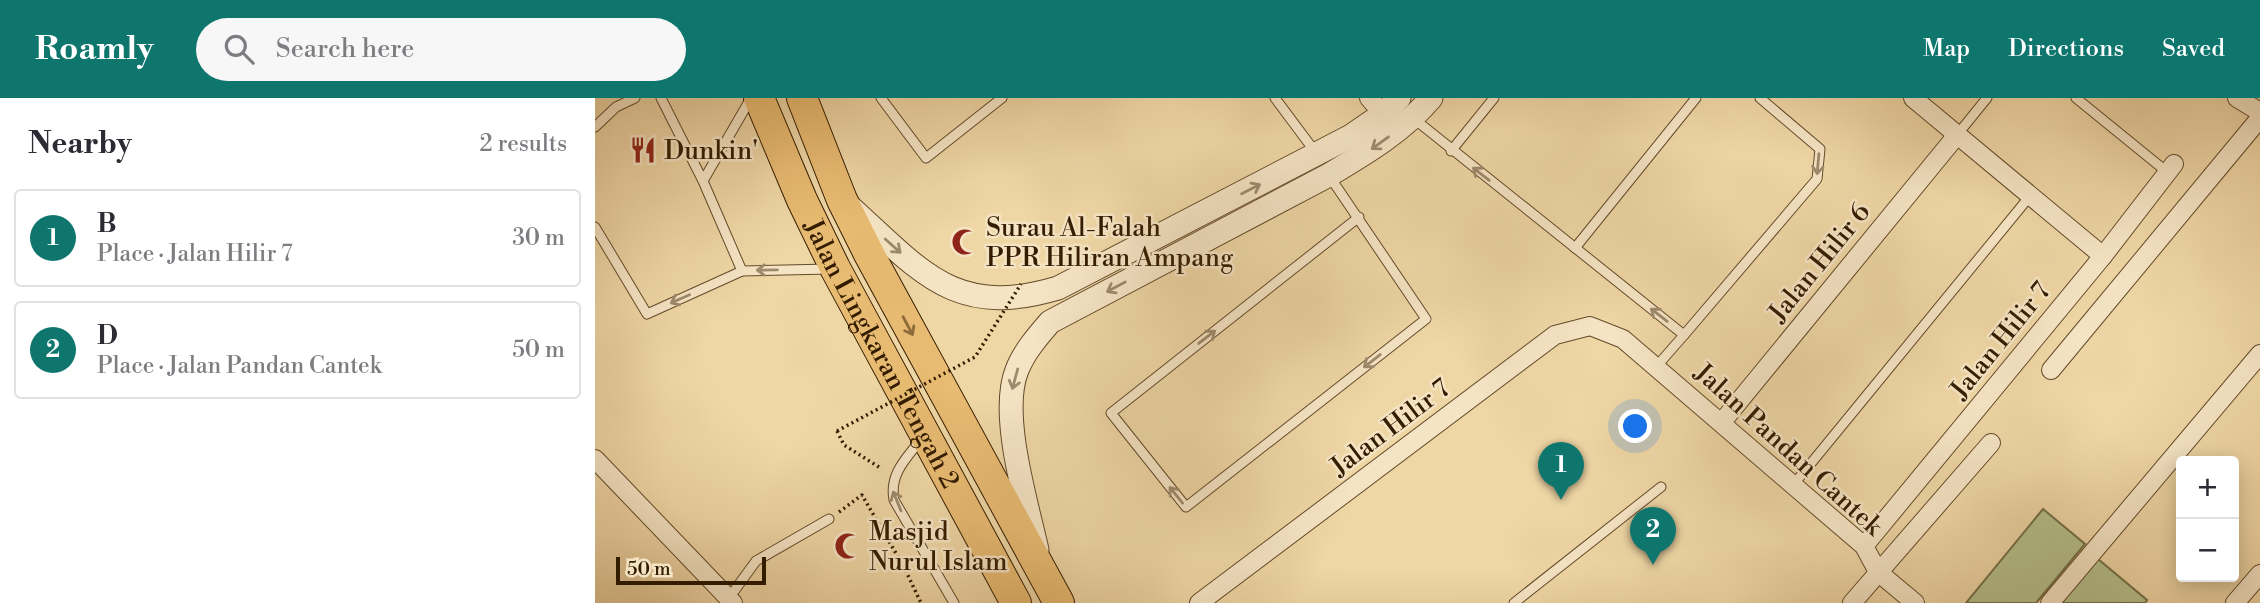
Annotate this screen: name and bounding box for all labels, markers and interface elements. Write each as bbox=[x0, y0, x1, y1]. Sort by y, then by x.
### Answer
search box bbox=[196, 18, 686, 81]
text: Roamly bbox=[35, 29, 154, 70]
icon: search bbox=[220, 30, 258, 68]
text: Search here bbox=[276, 33, 414, 65]
text: Map bbox=[1923, 34, 1970, 64]
text: Directions bbox=[2008, 34, 2124, 64]
text: Saved bbox=[2162, 34, 2225, 64]
text: Nearby bbox=[28, 125, 132, 163]
text: 2 results bbox=[480, 130, 567, 158]
restaurant icon: Dunkin' bbox=[628, 135, 658, 165]
place label: Dunkin' bbox=[664, 135, 758, 167]
one-way arrow bbox=[1371, 136, 1390, 150]
one-way arrow bbox=[1811, 152, 1824, 174]
one-way arrow bbox=[1472, 166, 1490, 181]
one-way arrow bbox=[1240, 182, 1261, 196]
street label: Jalan Hilir 6 bbox=[1761, 197, 1877, 329]
text: B bbox=[97, 208, 117, 240]
place label: Surau Al-Falah PPR Hiliran Ampang bbox=[986, 212, 1234, 274]
street label: Jalan Lingkaran Tengah 2 bbox=[796, 213, 966, 494]
text: 1 bbox=[47, 224, 59, 252]
text: 30 m bbox=[512, 224, 565, 252]
mosque icon: Surau Al-Falah PPR Hiliran Ampang bbox=[950, 227, 980, 257]
one-way arrow bbox=[884, 238, 902, 254]
text: Place · Jalan Hilir 7 bbox=[97, 240, 293, 268]
one-way arrow bbox=[756, 263, 779, 277]
street label: Jalan Hilir 7 bbox=[1943, 276, 2058, 406]
one-way arrow bbox=[1106, 281, 1127, 295]
one-way arrow bbox=[669, 293, 691, 306]
one-way arrow bbox=[1651, 307, 1669, 322]
one-way arrow bbox=[902, 315, 915, 336]
text: D bbox=[97, 320, 118, 352]
one-way arrow bbox=[1198, 329, 1216, 344]
text: 2 bbox=[46, 336, 60, 364]
text: 50 m bbox=[512, 336, 565, 364]
text: Place · Jalan Pandan Cantek bbox=[97, 352, 382, 380]
one-way arrow bbox=[1363, 354, 1382, 369]
street label: Jalan Pandan Cantek bbox=[1687, 356, 1890, 544]
one-way arrow bbox=[1008, 367, 1021, 390]
street label: Jalan Hilir 7 bbox=[1324, 373, 1457, 484]
your location bbox=[1618, 409, 1652, 443]
pin: 1 bbox=[1538, 442, 1584, 500]
map controls bbox=[2176, 456, 2239, 582]
button: + bbox=[2176, 456, 2239, 519]
one-way arrow bbox=[1169, 486, 1184, 504]
one-way arrow bbox=[889, 491, 902, 512]
pin: 2 bbox=[1630, 507, 1676, 565]
place label: Masjid Nurul Islam bbox=[869, 516, 1008, 578]
button: − bbox=[2176, 519, 2239, 582]
mosque icon: Masjid Nurul Islam bbox=[833, 531, 863, 561]
scale bar bbox=[616, 554, 767, 586]
text: 50 m bbox=[627, 557, 671, 581]

